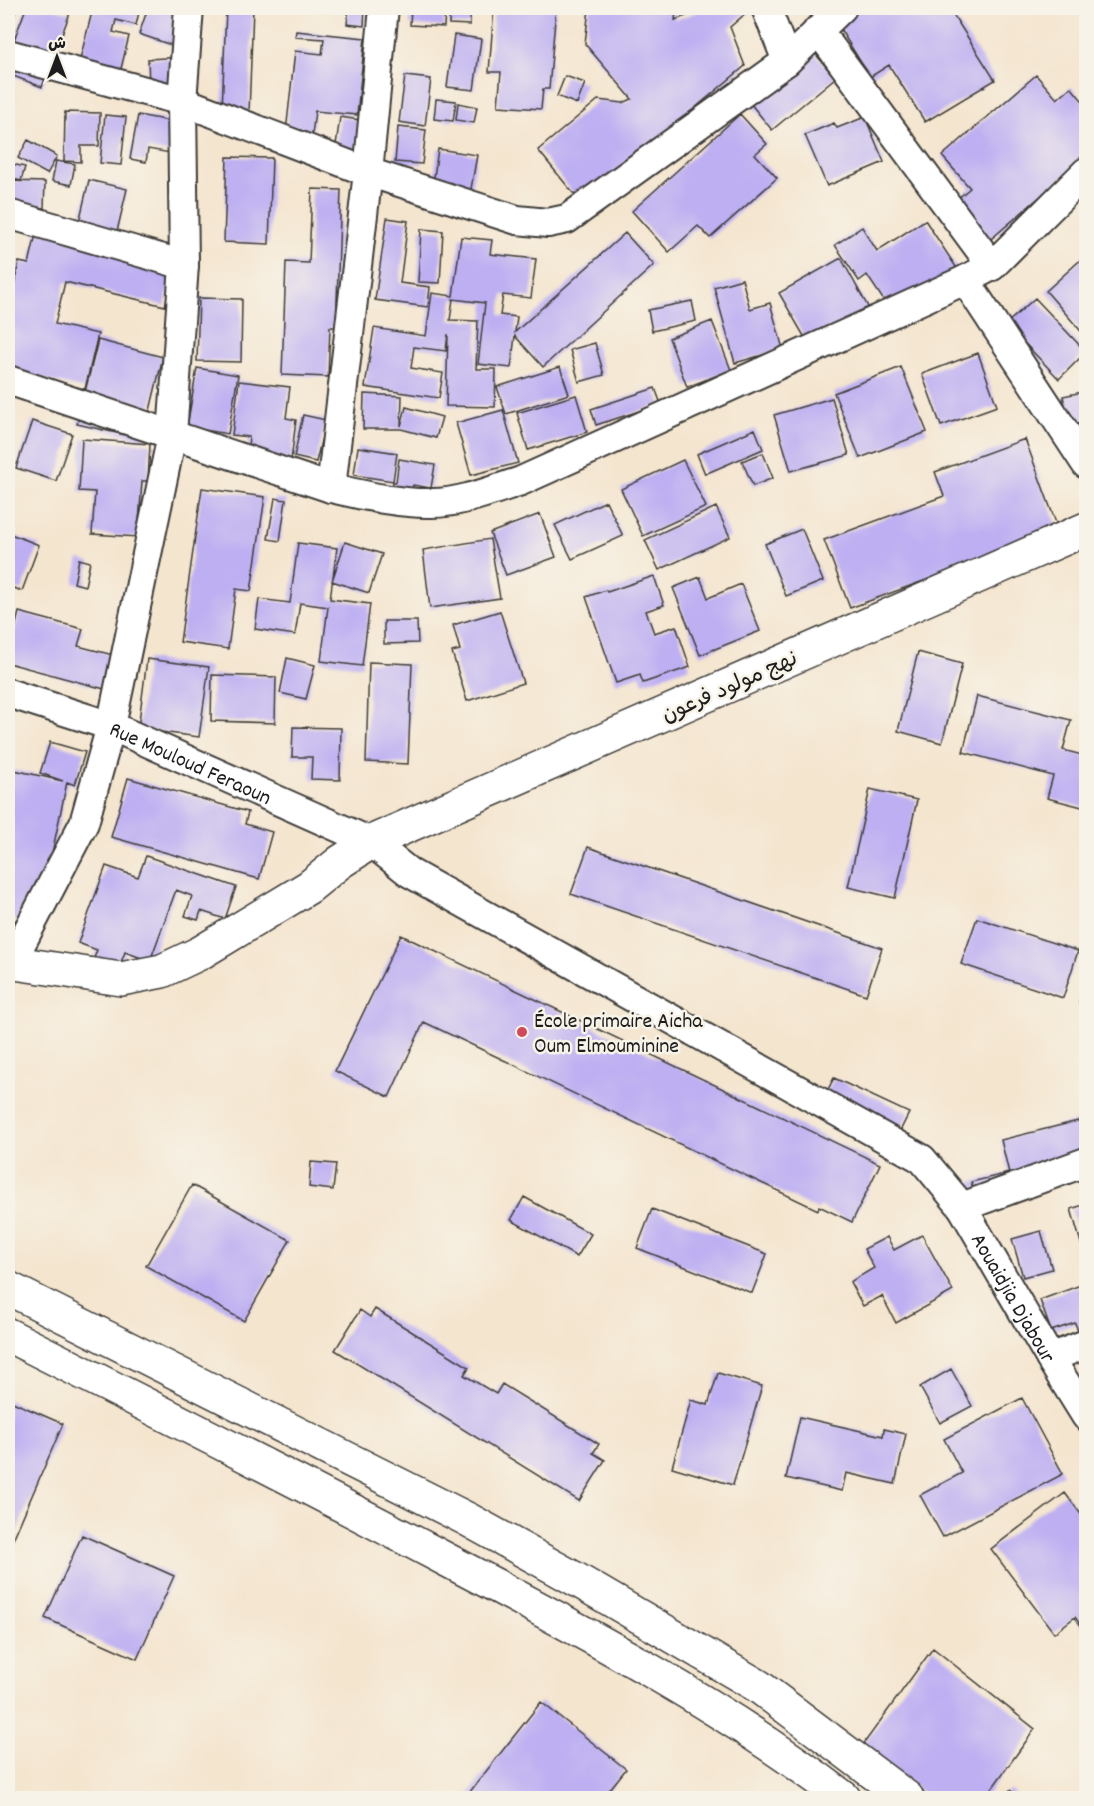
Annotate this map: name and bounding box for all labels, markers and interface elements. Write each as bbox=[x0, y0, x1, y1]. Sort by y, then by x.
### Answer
north arrow bbox=[27, 27, 87, 87]
text: ش bbox=[48, 33, 66, 56]
street label: نهج مولود فرعون bbox=[657, 644, 803, 732]
street label: Rue Mouloud Feraoun bbox=[104, 715, 276, 815]
place label: École primaire Aicha Oum Elmouminine bbox=[534, 1007, 703, 1063]
marker: École primaire Aicha Oum Elmouminine bbox=[515, 1025, 529, 1039]
street label: Aouaidjia Djabour bbox=[961, 1228, 1062, 1370]

